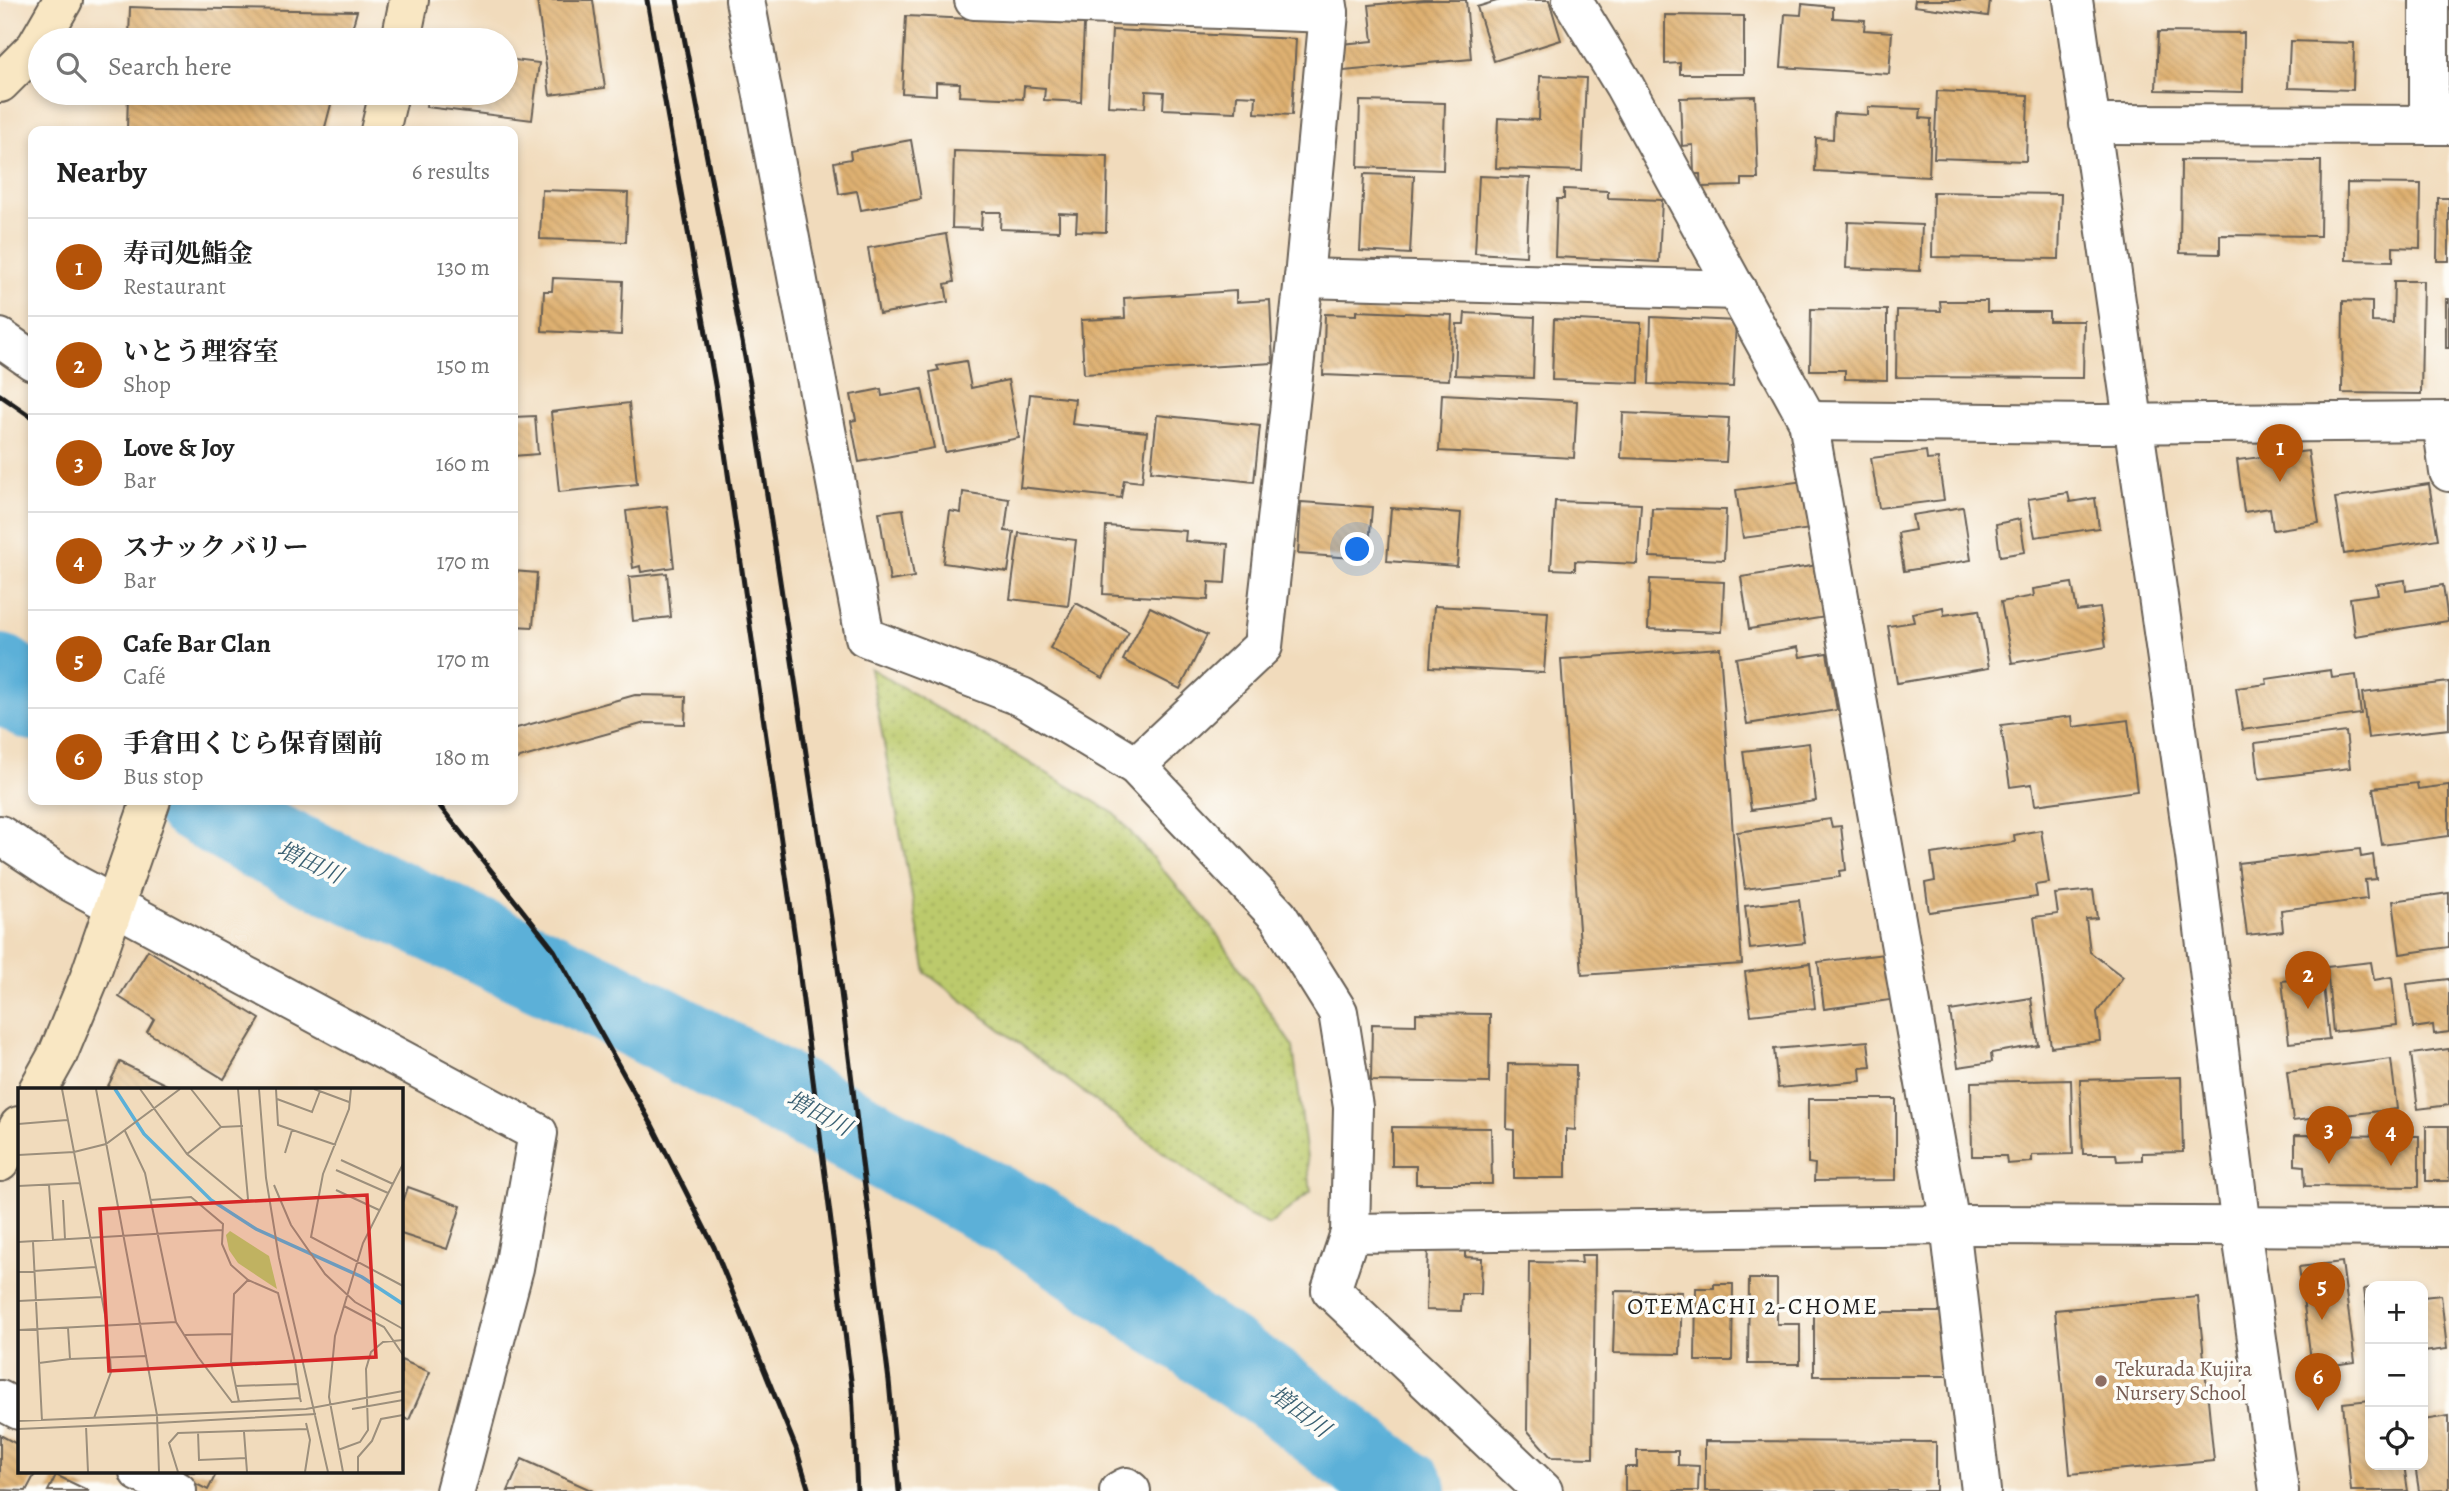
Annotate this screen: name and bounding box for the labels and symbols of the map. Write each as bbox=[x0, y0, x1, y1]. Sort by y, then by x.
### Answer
pin: 1 bbox=[2257, 424, 2303, 482]
your location bbox=[1340, 532, 1374, 566]
water label: 増田川 bbox=[272, 834, 350, 892]
pin: 2 bbox=[2285, 951, 2331, 1009]
water label: 増田川 bbox=[781, 1084, 859, 1145]
inset map bbox=[18, 1088, 402, 1474]
pin: 3 bbox=[2306, 1106, 2352, 1164]
pin: 4 bbox=[2368, 1108, 2414, 1166]
pin: 5 bbox=[2299, 1262, 2345, 1320]
district label: OTEMACHI 2-CHOME bbox=[1627, 1291, 1879, 1322]
pin: 6 bbox=[2295, 1353, 2341, 1411]
place label: Tekurada Kujira Nursery School bbox=[2115, 1355, 2252, 1407]
marker: Tekurada Kujira Nursery School bbox=[2093, 1373, 2109, 1389]
water label: 増田川 bbox=[1263, 1378, 1339, 1446]

